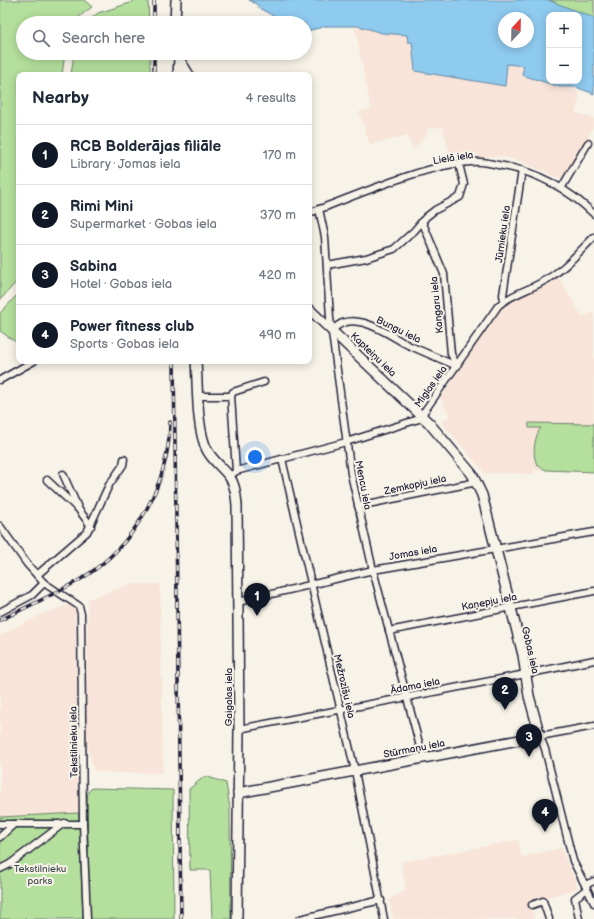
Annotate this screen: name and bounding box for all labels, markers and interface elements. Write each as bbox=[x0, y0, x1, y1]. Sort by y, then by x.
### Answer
north arrow bbox=[498, 12, 534, 48]
map controls bbox=[546, 12, 582, 84]
button: + bbox=[546, 12, 582, 48]
search box bbox=[16, 16, 312, 60]
icon: search bbox=[30, 27, 52, 49]
text: Search here bbox=[62, 29, 145, 48]
button: − bbox=[546, 48, 582, 84]
text: Nearby bbox=[32, 88, 89, 108]
text: 4 results bbox=[246, 90, 296, 106]
text: RCB Bolderājas filiāle bbox=[70, 137, 221, 156]
text: 1 bbox=[42, 147, 48, 163]
text: 170 m bbox=[263, 147, 296, 163]
street label: Lielā iela bbox=[432, 149, 474, 167]
text: Library · Jomas iela bbox=[70, 156, 181, 172]
text: Rimi Mini bbox=[70, 197, 133, 216]
street label: Jūrnieku iela bbox=[493, 204, 513, 264]
text: 2 bbox=[41, 207, 49, 223]
text: 370 m bbox=[260, 207, 296, 223]
text: Supermarket · Gobas iela bbox=[70, 216, 217, 232]
text: Sabina bbox=[70, 257, 117, 276]
text: 3 bbox=[41, 267, 49, 283]
text: 420 m bbox=[258, 267, 296, 283]
text: Hotel · Gobas iela bbox=[70, 276, 172, 292]
street label: Kangaru iela bbox=[428, 276, 446, 334]
street label: Bungu iela bbox=[374, 314, 423, 346]
text: Power fitness club bbox=[70, 317, 194, 336]
text: 4 bbox=[41, 327, 49, 343]
text: 490 m bbox=[259, 327, 296, 343]
street label: Kapteiņu iela bbox=[348, 330, 399, 380]
text: Sports · Gobas iela bbox=[70, 336, 179, 352]
street label: Miglas iela bbox=[412, 363, 450, 410]
your location bbox=[245, 447, 265, 467]
street label: Mencu iela bbox=[352, 460, 374, 511]
street label: Zemkopju iela bbox=[382, 472, 448, 498]
street label: Jomas iela bbox=[388, 543, 438, 563]
pin: 1 bbox=[244, 583, 270, 616]
street label: Kaņepju iela bbox=[461, 591, 518, 613]
street label: Gobas iela bbox=[519, 625, 541, 675]
street label: Mežrozīšu iela bbox=[331, 653, 357, 720]
street label: Gaigalas iela bbox=[223, 667, 235, 726]
street label: Ādama iela bbox=[389, 675, 441, 697]
pin: 2 bbox=[492, 677, 518, 710]
street label: Tekstilnieku iela bbox=[67, 706, 81, 778]
pin: 3 bbox=[516, 724, 542, 757]
street label: Stūrmaņu iela bbox=[382, 737, 446, 761]
pin: 4 bbox=[532, 799, 558, 832]
park label: Tekstilnieku parks bbox=[14, 863, 66, 887]

